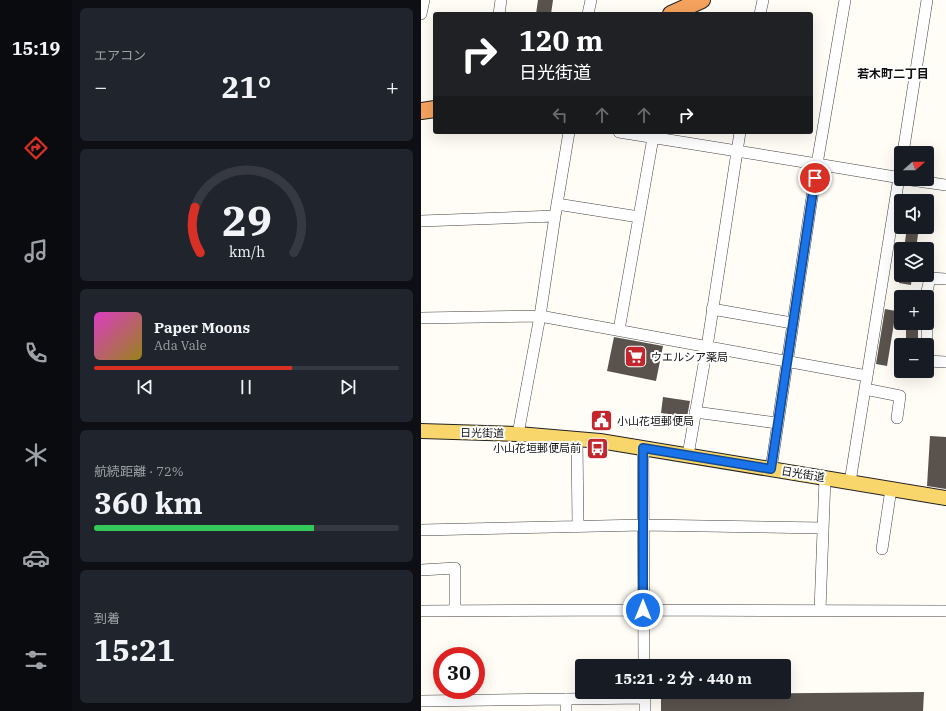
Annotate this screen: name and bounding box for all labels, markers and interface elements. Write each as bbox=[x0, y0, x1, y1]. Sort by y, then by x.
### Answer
text: 120 m bbox=[519, 22, 603, 59]
icon: right bbox=[453, 28, 505, 80]
text: 15:19 bbox=[12, 37, 60, 60]
text: エアコン bbox=[94, 47, 146, 64]
text: 日光街道 bbox=[519, 61, 591, 84]
district label: 若木町二丁目 bbox=[857, 66, 929, 81]
text: 21° bbox=[221, 67, 272, 106]
text: − bbox=[94, 72, 107, 101]
text: + bbox=[386, 72, 399, 101]
icon: left bbox=[549, 104, 571, 126]
icon: ahead bbox=[591, 104, 613, 126]
icon: ahead bbox=[633, 104, 655, 126]
icon: right bbox=[675, 104, 697, 126]
icon: directions bbox=[22, 134, 50, 162]
north arrow bbox=[894, 146, 934, 186]
map controls bbox=[894, 146, 934, 378]
pin bbox=[798, 161, 832, 195]
icon: arrive bbox=[804, 167, 826, 189]
text: 29 bbox=[222, 193, 271, 247]
button: sound bbox=[894, 194, 934, 234]
icon: music bbox=[22, 237, 50, 265]
text: km/h bbox=[228, 241, 265, 260]
button: layers bbox=[894, 242, 934, 282]
button: + bbox=[894, 290, 934, 330]
text: Paper Moons bbox=[154, 318, 250, 337]
text: Ada Vale bbox=[154, 337, 207, 354]
button: − bbox=[894, 338, 934, 378]
icon: phone bbox=[22, 339, 50, 367]
supermarket icon: ウエルシア薬局 bbox=[622, 344, 648, 370]
place label: ウエルシア薬局 bbox=[651, 350, 728, 364]
icon: previous bbox=[134, 376, 156, 398]
icon: pause bbox=[235, 376, 257, 398]
icon: next bbox=[337, 376, 359, 398]
public building icon: 小山花垣郵便局 bbox=[588, 408, 614, 434]
place label: 小山花垣郵便局 bbox=[617, 414, 694, 428]
street label: 日光街道 bbox=[460, 426, 504, 440]
bus stop icon: 小山花垣郵便局前 bbox=[584, 435, 610, 461]
icon: climate bbox=[22, 441, 50, 469]
place label: 小山花垣郵便局前 bbox=[493, 441, 581, 455]
text: 航続距離 · 72% bbox=[94, 463, 184, 480]
street label: 日光街道 bbox=[780, 464, 826, 484]
text: 360 km bbox=[94, 483, 203, 522]
icon: car bbox=[22, 544, 50, 572]
position arrow bbox=[622, 589, 664, 631]
text: 到着 bbox=[94, 610, 120, 627]
text: 15:21 bbox=[94, 630, 175, 669]
icon: filters bbox=[22, 646, 50, 674]
speed limit sign: 30 bbox=[433, 647, 485, 699]
text: 15:21 · 2 分 · 440 m bbox=[614, 669, 752, 688]

